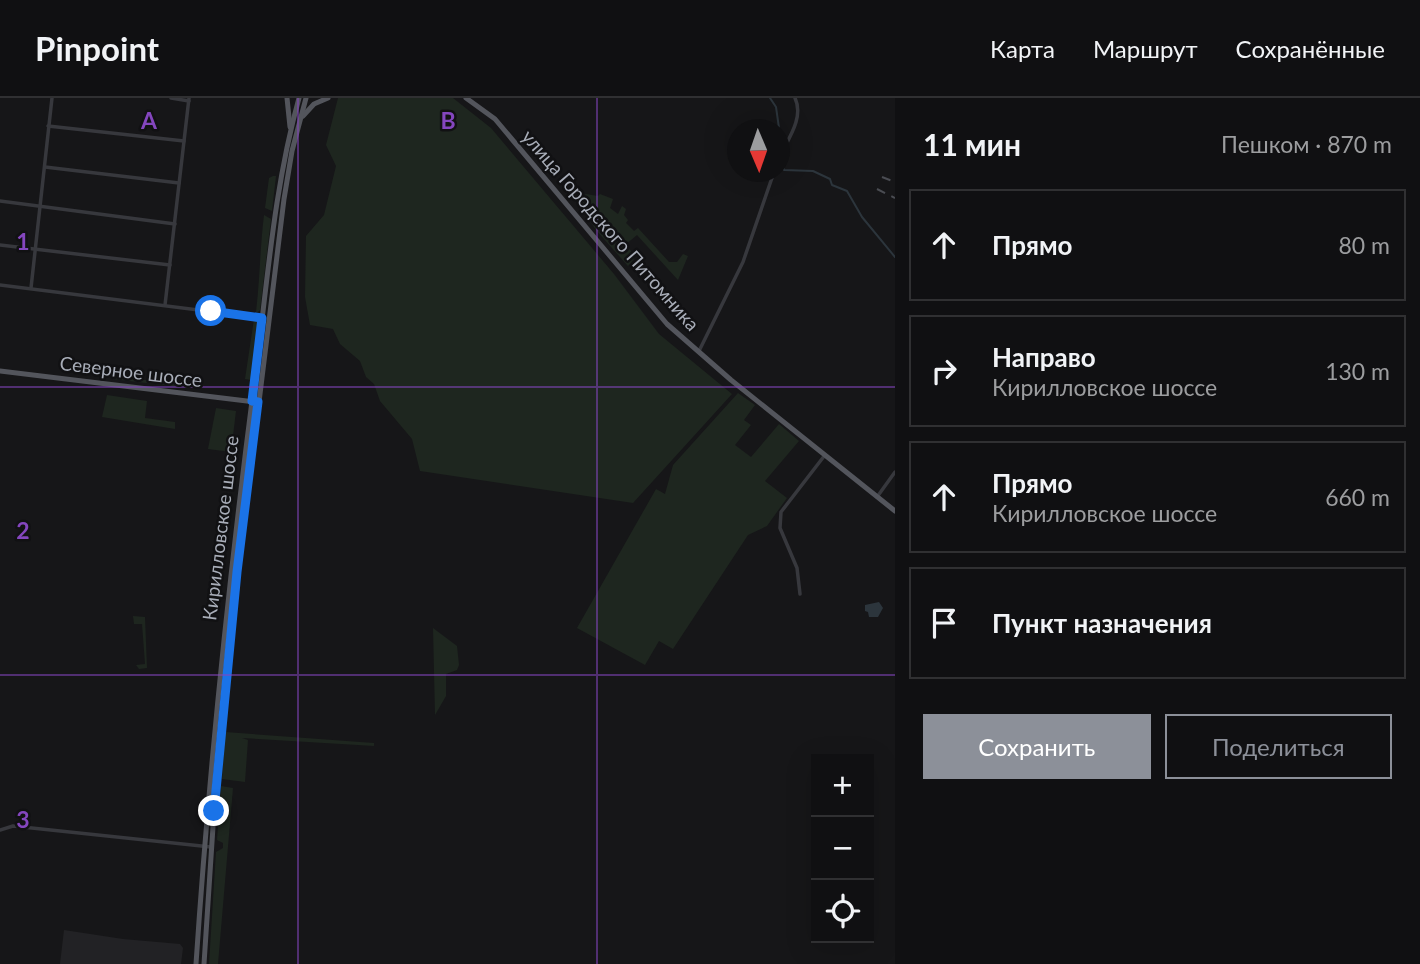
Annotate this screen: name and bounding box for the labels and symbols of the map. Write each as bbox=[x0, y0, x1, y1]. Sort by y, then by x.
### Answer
text: A bbox=[140, 106, 158, 134]
text: B bbox=[440, 106, 456, 134]
north arrow bbox=[727, 119, 790, 182]
street label: улица Городского Питомника bbox=[518, 125, 704, 335]
text: 1 bbox=[16, 227, 30, 255]
route start bbox=[195, 295, 226, 326]
street label: Северное шоссе bbox=[59, 351, 203, 391]
street label: Кирилловское шоссе bbox=[197, 434, 243, 622]
text: 2 bbox=[16, 516, 30, 544]
route end bbox=[198, 795, 229, 826]
text: 3 bbox=[16, 805, 30, 833]

